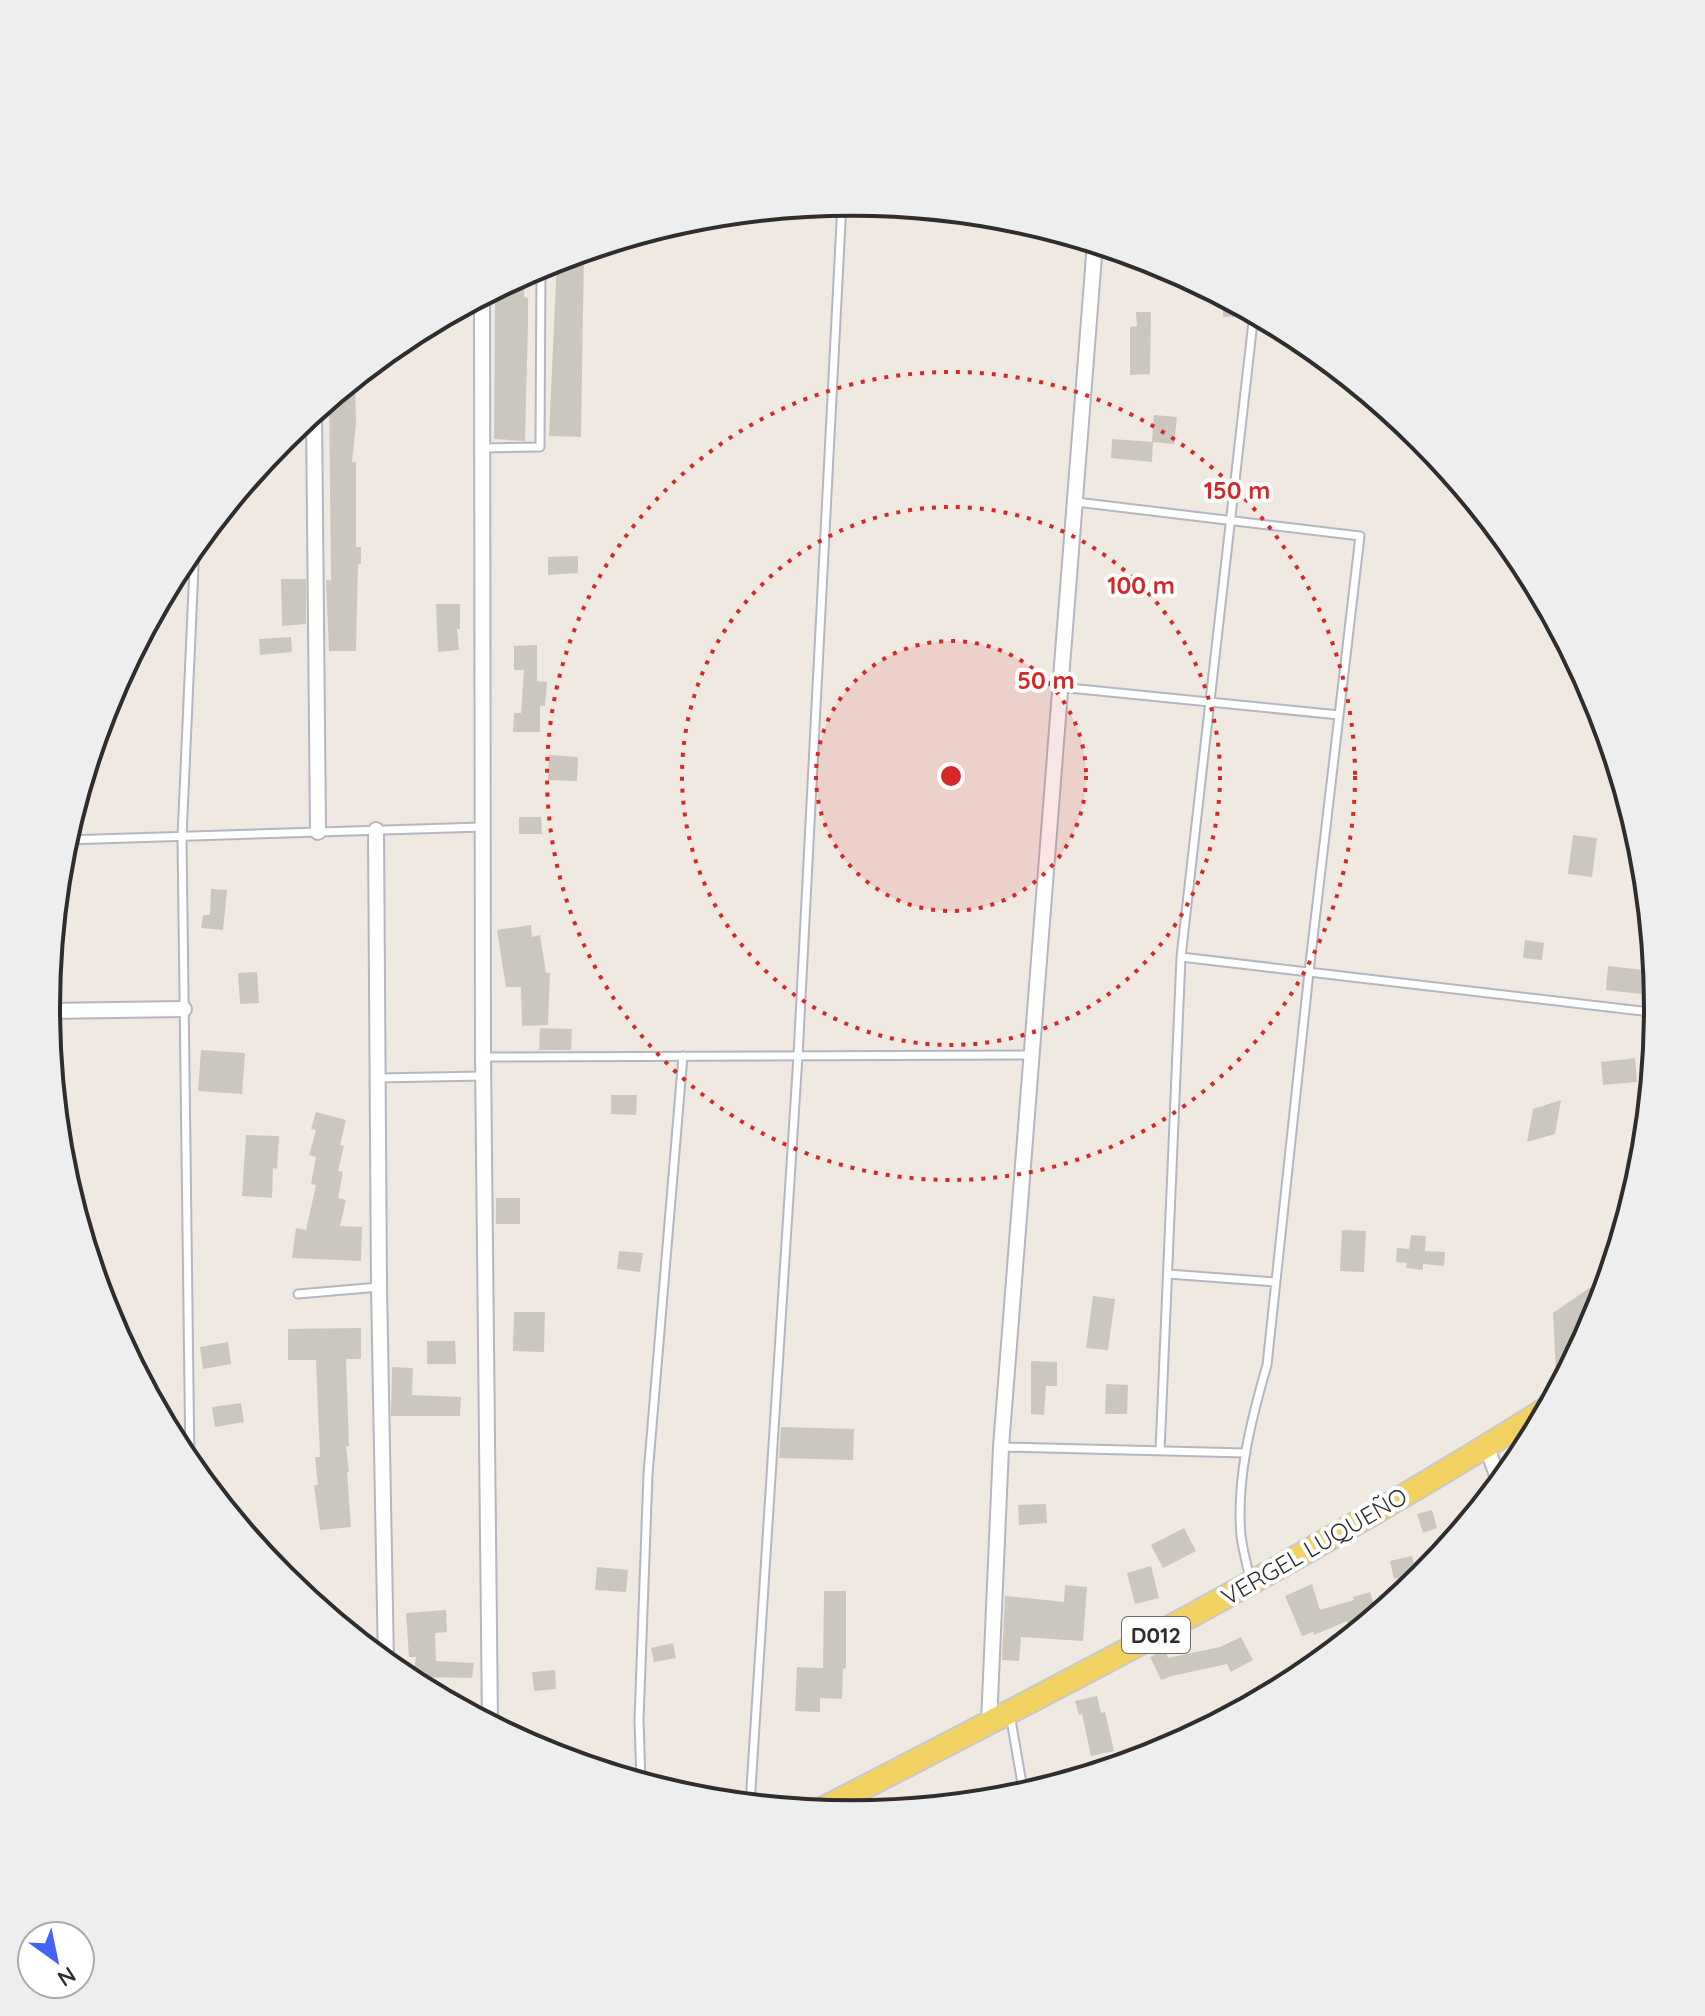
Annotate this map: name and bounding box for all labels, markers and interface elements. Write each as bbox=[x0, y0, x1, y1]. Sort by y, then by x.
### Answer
text: 150 m bbox=[1204, 475, 1270, 505]
text: 100 m bbox=[1107, 570, 1175, 600]
text: 50 m bbox=[1017, 665, 1075, 695]
centre of rings bbox=[937, 762, 965, 790]
street label: VERGEL LUQUEÑO bbox=[1216, 1481, 1412, 1611]
road number: D012 bbox=[1122, 1617, 1190, 1653]
north arrow bbox=[16, 1920, 96, 2000]
text: N bbox=[52, 1961, 81, 1993]

